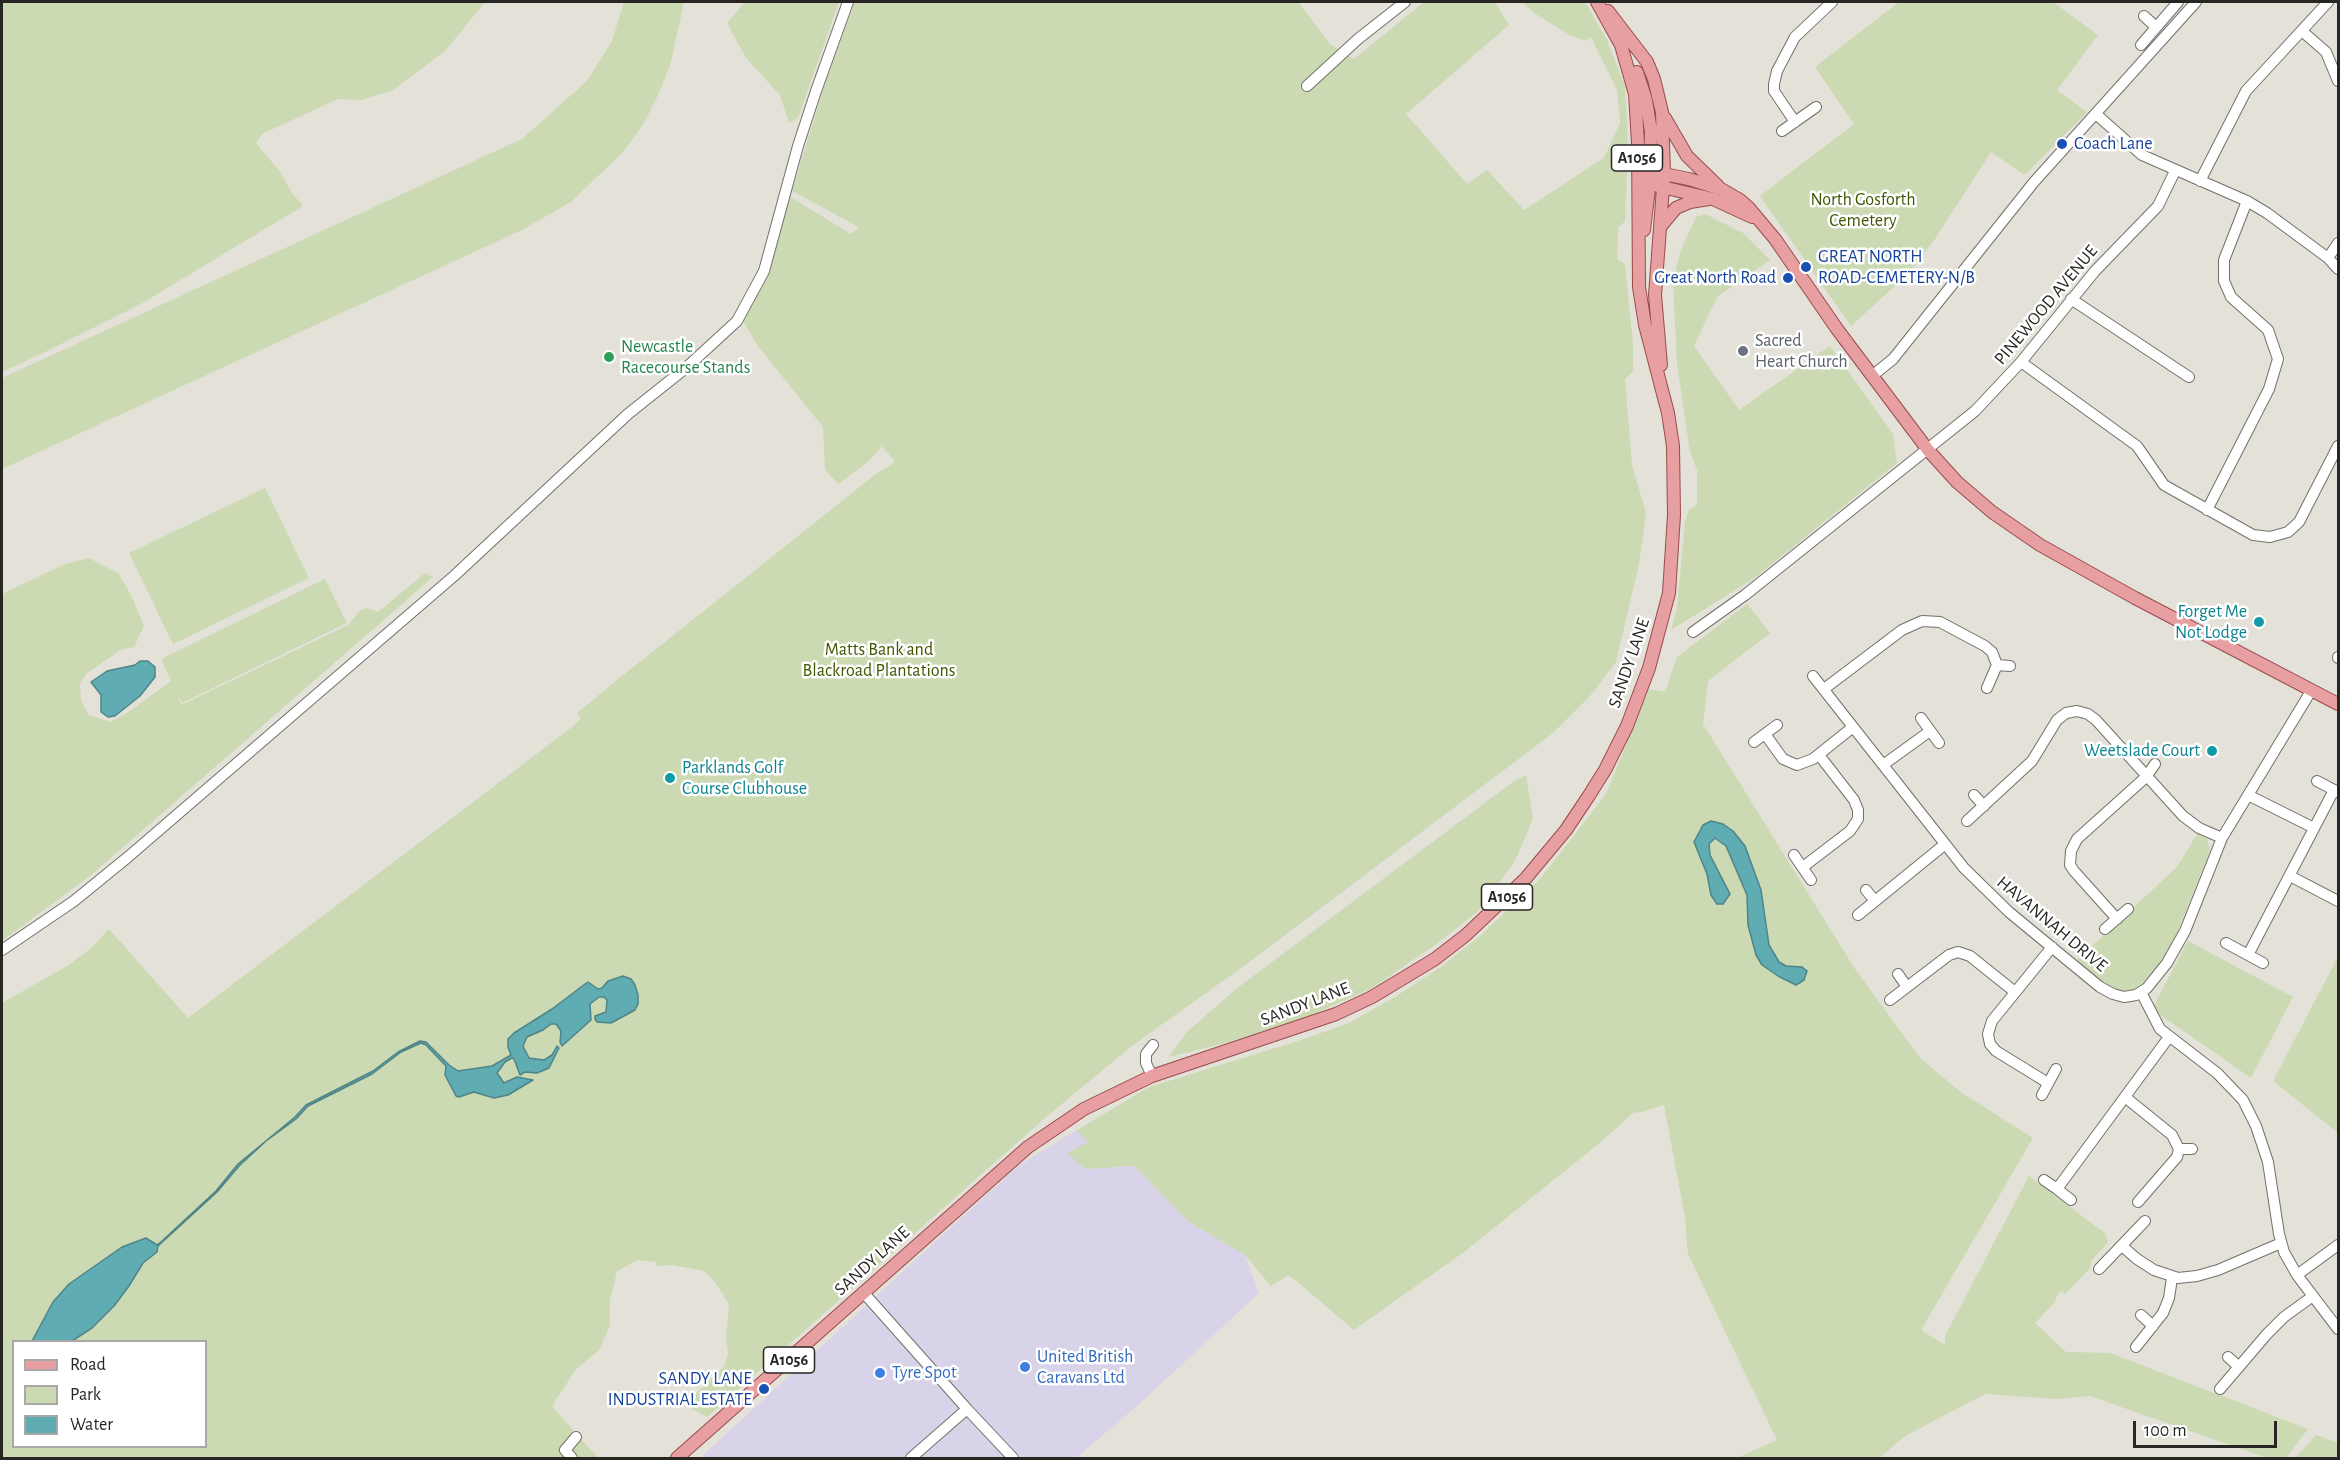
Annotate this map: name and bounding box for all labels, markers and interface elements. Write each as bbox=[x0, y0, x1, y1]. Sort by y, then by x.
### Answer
place label: Coach Lane bbox=[2074, 133, 2153, 155]
marker: Coach Lane bbox=[2055, 137, 2069, 151]
road number: A1056 bbox=[1612, 145, 1662, 171]
park label: North Gosforth Cemetery bbox=[1810, 189, 1916, 232]
street label: PINEWOOD AVENUE bbox=[1990, 241, 2102, 369]
place label: GREAT NORTH ROAD-CEMETERY-N/B bbox=[1818, 246, 1975, 288]
marker: GREAT NORTH ROAD-CEMETERY-N/B bbox=[1799, 260, 1813, 274]
place label: Great North Road bbox=[1654, 267, 1776, 289]
marker: Great North Road bbox=[1781, 271, 1795, 285]
place label: Sacred Heart Church bbox=[1755, 330, 1848, 372]
place label: Newcastle Racecourse Stands bbox=[621, 336, 750, 378]
marker: Sacred Heart Church bbox=[1736, 344, 1750, 358]
marker: Newcastle Racecourse Stands bbox=[602, 350, 616, 364]
place label: Forget Me Not Lodge bbox=[2175, 601, 2247, 644]
street label: SANDY LANE bbox=[1604, 615, 1654, 711]
marker: Forget Me Not Lodge bbox=[2252, 615, 2266, 629]
park label: Matts Bank and Blackroad Plantations bbox=[803, 639, 955, 682]
place label: Weetslade Court bbox=[2084, 740, 2200, 762]
marker: Weetslade Court bbox=[2205, 744, 2219, 758]
place label: Parklands Golf Course Clubhouse bbox=[682, 757, 807, 800]
marker: Parklands Golf Course Clubhouse bbox=[663, 771, 677, 785]
street label: HAVANNAH DRIVE bbox=[1992, 871, 2112, 977]
road number: A1056 bbox=[1482, 884, 1532, 910]
street label: SANDY LANE bbox=[1257, 977, 1353, 1031]
street label: SANDY LANE bbox=[830, 1222, 914, 1300]
legend bbox=[12, 1340, 207, 1448]
place label: United British Caravans Ltd bbox=[1037, 1346, 1133, 1388]
road number: A1056 bbox=[764, 1347, 814, 1373]
text: Road bbox=[70, 1356, 106, 1374]
marker: United British Caravans Ltd bbox=[1018, 1360, 1032, 1374]
place label: Tyre Spot bbox=[892, 1362, 957, 1384]
marker: Tyre Spot bbox=[873, 1366, 887, 1380]
place label: SANDY LANE INDUSTRIAL ESTATE bbox=[608, 1368, 752, 1410]
marker: SANDY LANE INDUSTRIAL ESTATE bbox=[757, 1382, 771, 1396]
text: Park bbox=[70, 1386, 101, 1404]
scale bar bbox=[2136, 1409, 2280, 1447]
text: Water bbox=[70, 1416, 113, 1434]
text: 100 m bbox=[2144, 1422, 2187, 1440]

